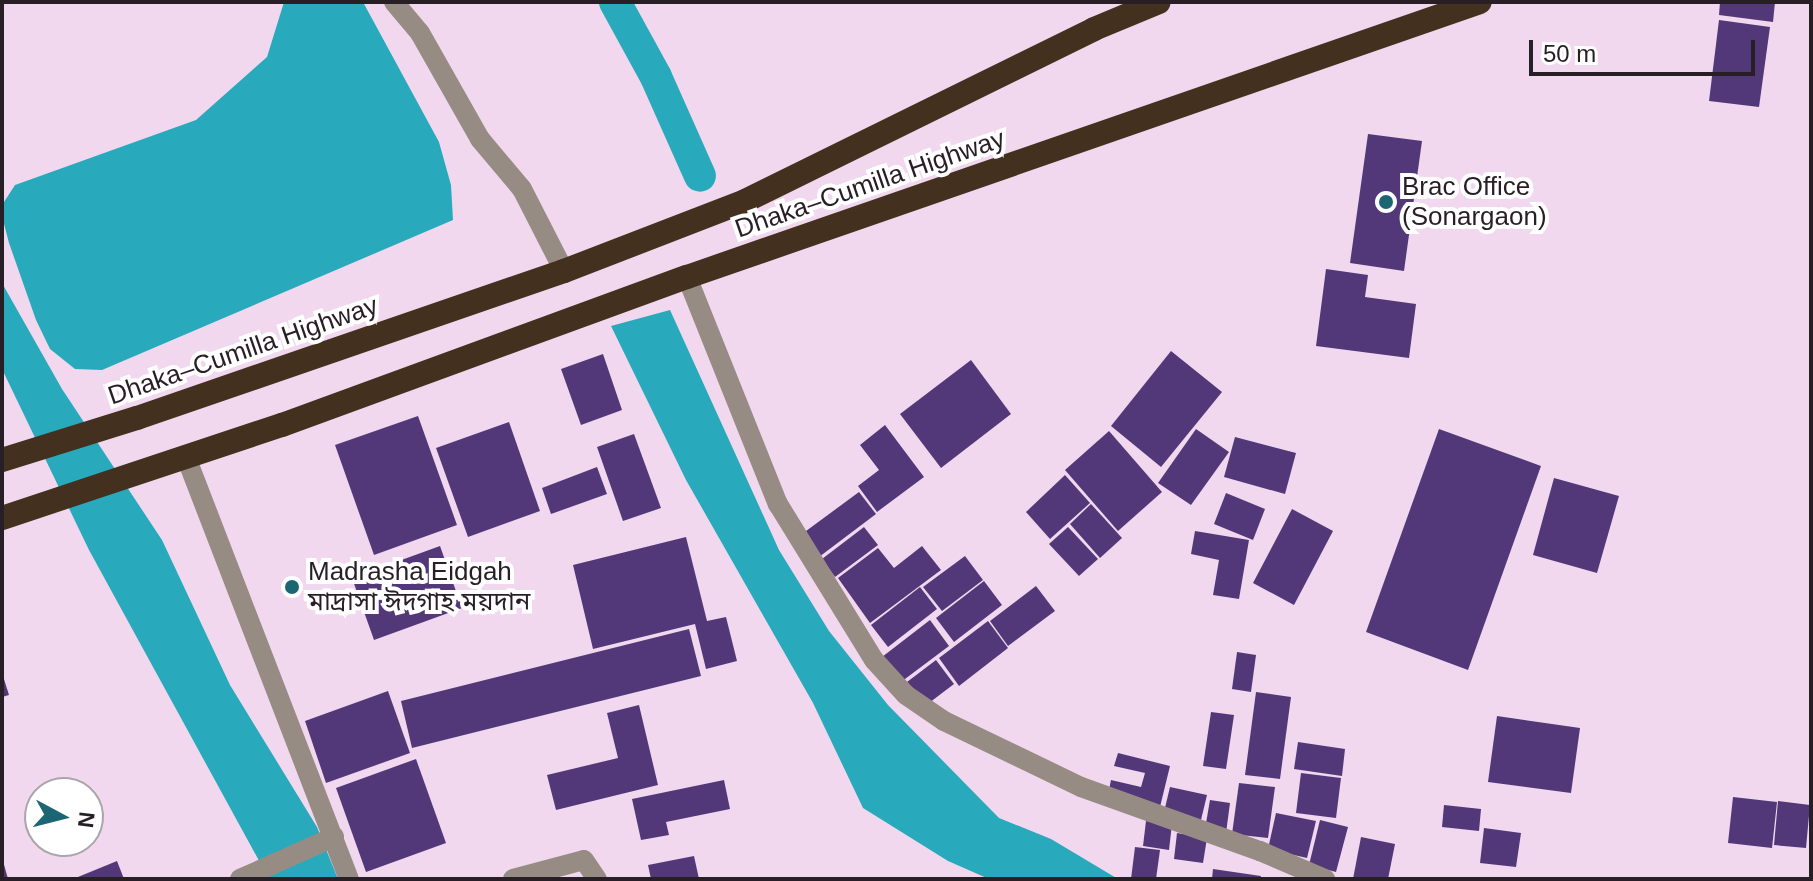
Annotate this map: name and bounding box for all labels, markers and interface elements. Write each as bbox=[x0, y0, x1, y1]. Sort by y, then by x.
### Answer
scale bar bbox=[1533, 24, 1759, 74]
text: 50 m bbox=[1543, 40, 1596, 67]
street label: Dhaka–Cumilla Highway bbox=[731, 123, 1009, 245]
place label: Brac Office (Sonargaon) bbox=[1402, 171, 1547, 232]
marker: Brac Office (Sonargaon) bbox=[1377, 193, 1395, 211]
street label: Dhaka–Cumilla Highway bbox=[104, 290, 382, 412]
place label: Madrasha Eidgah মাদ্রাসা ঈদগাহ ময়দান bbox=[308, 556, 531, 618]
marker: Madrasha Eidgah মাদ্রাসা ঈদগাহ ময়দান bbox=[283, 578, 301, 596]
north arrow bbox=[24, 777, 104, 857]
text: N bbox=[73, 810, 100, 829]

